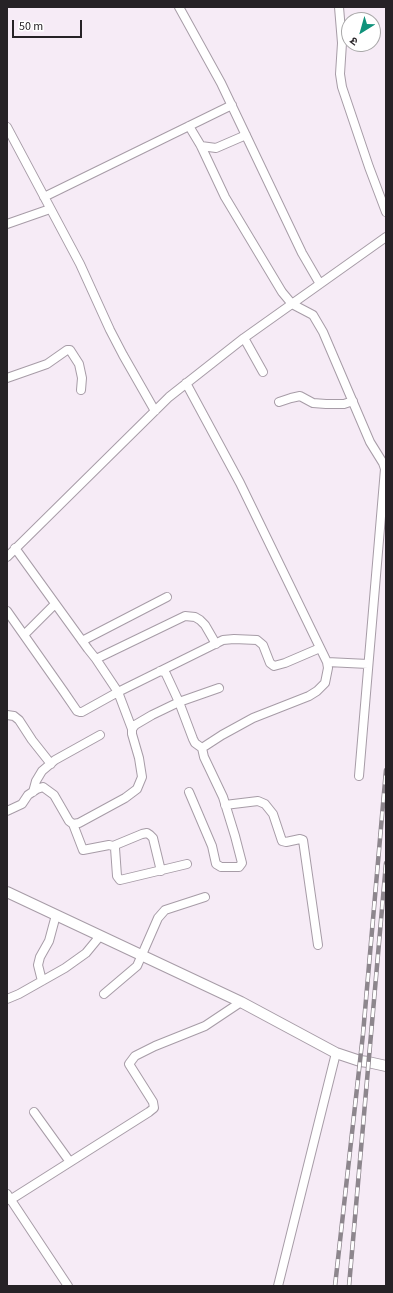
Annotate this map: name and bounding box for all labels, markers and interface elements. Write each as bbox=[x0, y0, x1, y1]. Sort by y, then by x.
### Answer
scale bar bbox=[14, 12, 84, 38]
north arrow bbox=[341, 12, 381, 52]
text: 50 m bbox=[19, 18, 43, 35]
text: उ bbox=[347, 33, 361, 49]

